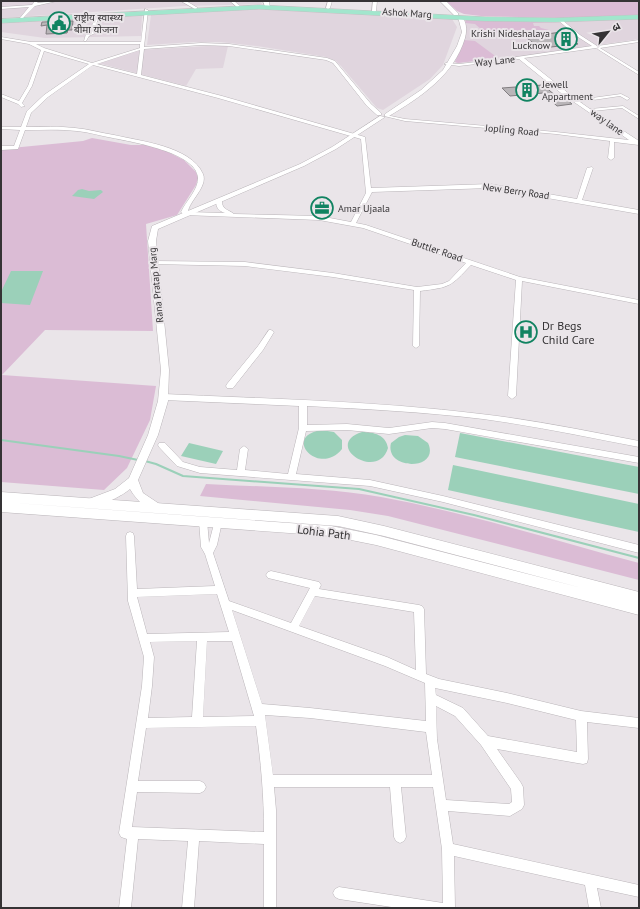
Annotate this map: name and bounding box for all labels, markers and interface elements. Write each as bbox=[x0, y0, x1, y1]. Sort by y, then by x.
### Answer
street label: Ashok Marg bbox=[382, 5, 432, 21]
public building icon: राष्ट्रीय स्वास्थ्य बीमा योजना bbox=[46, 10, 72, 36]
place label: राष्ट्रीय स्वास्थ्य बीमा योजना bbox=[74, 11, 123, 36]
north arrow bbox=[588, 12, 628, 52]
text: उ bbox=[609, 21, 625, 34]
building icon: Krishi Nideshalaya Lucknow bbox=[553, 26, 579, 52]
place label: Krishi Nideshalaya Lucknow bbox=[471, 27, 551, 52]
street label: Way Lane bbox=[474, 52, 516, 70]
building icon: Jewell Appartment bbox=[514, 77, 540, 103]
place label: Jewell Appartment bbox=[541, 78, 593, 103]
street label: way lane bbox=[588, 106, 626, 138]
street label: Jopling Road bbox=[484, 121, 539, 139]
street label: New Berry Road bbox=[482, 180, 550, 202]
office icon: Amar Ujaala bbox=[309, 195, 335, 221]
place label: Amar Ujaala bbox=[338, 202, 390, 215]
street label: Buttler Road bbox=[410, 235, 464, 265]
street label: Rana Pratap Marg bbox=[146, 247, 166, 323]
place label: Dr Begs Child Care bbox=[542, 318, 595, 347]
hospital icon: Dr Begs Child Care bbox=[513, 319, 539, 345]
street label: Lohia Path bbox=[296, 521, 352, 543]

